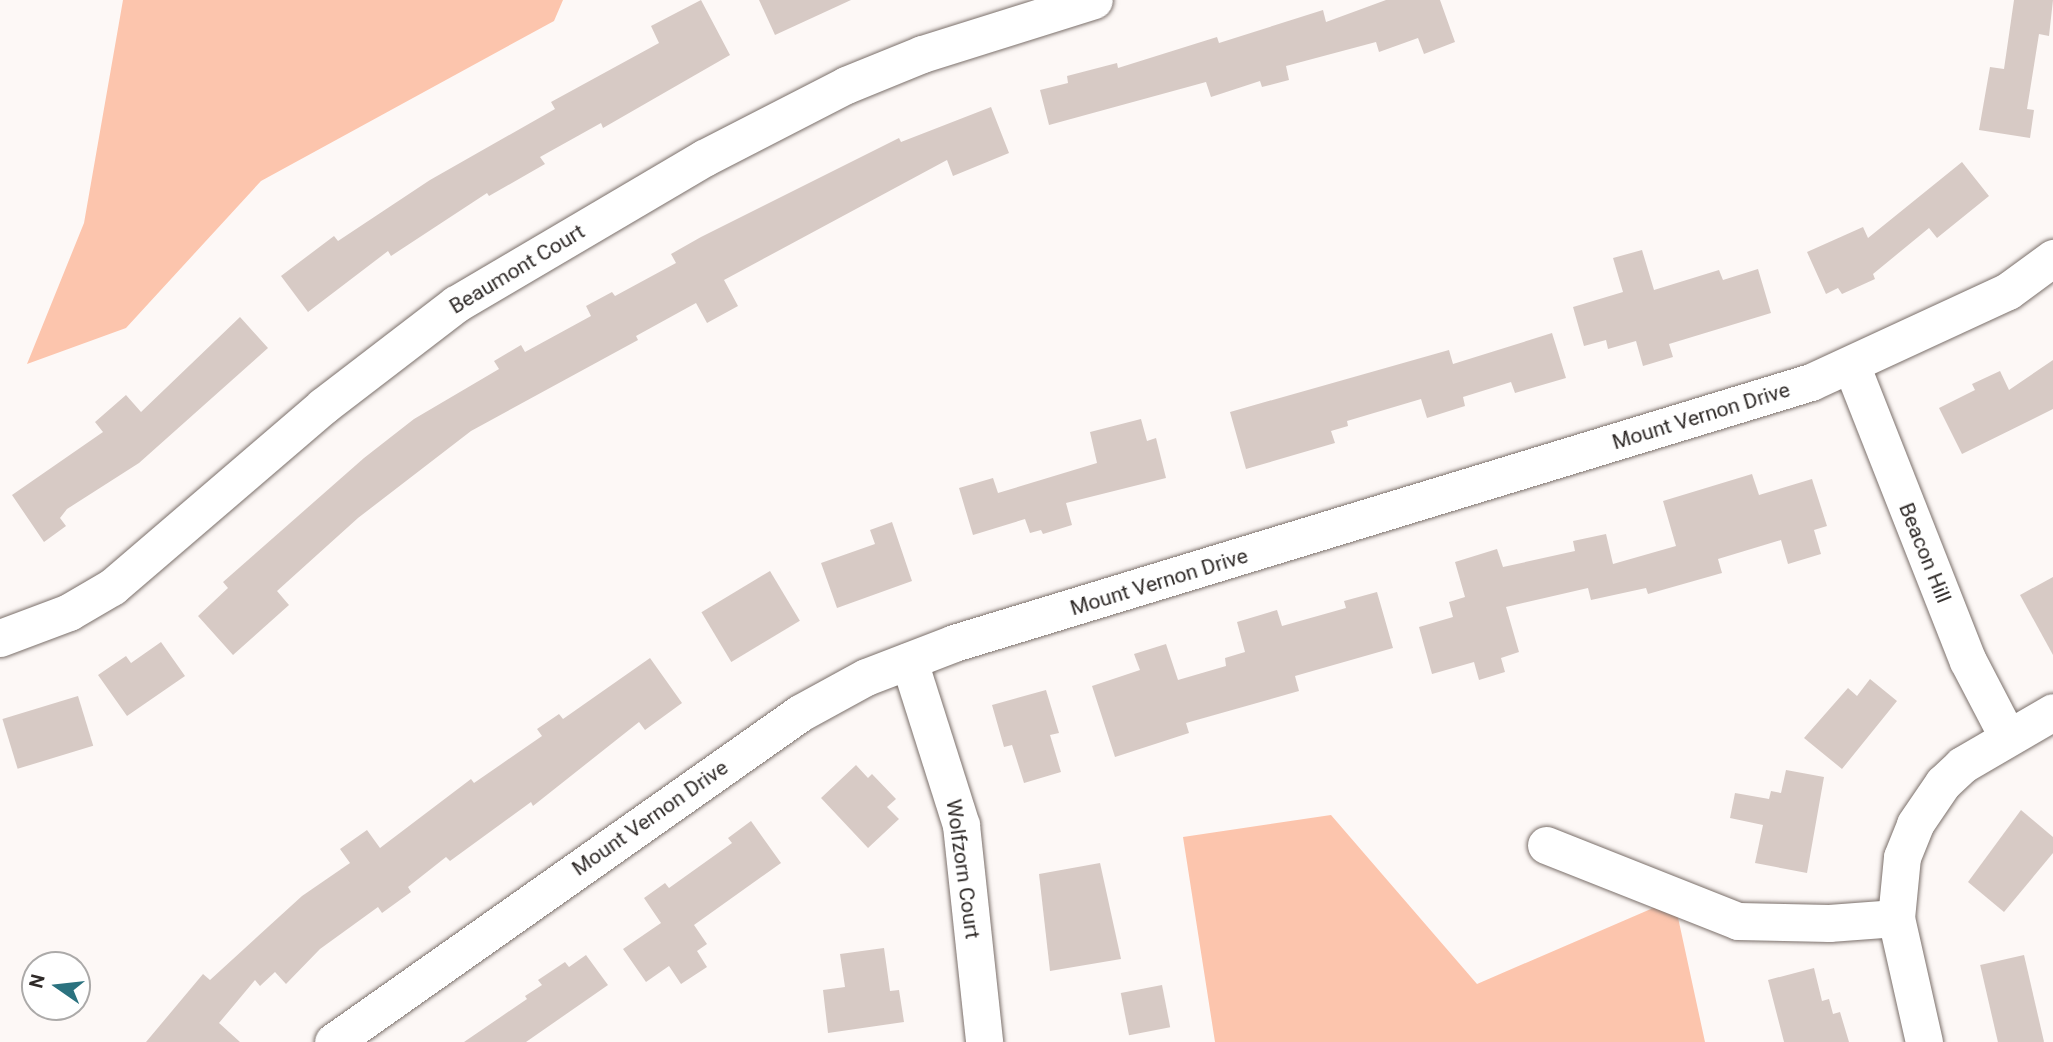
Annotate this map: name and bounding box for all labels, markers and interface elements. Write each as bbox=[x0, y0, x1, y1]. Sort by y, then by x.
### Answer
street label: Beaumont Court bbox=[445, 219, 589, 319]
street label: Mount Vernon Drive bbox=[1609, 377, 1793, 455]
street label: Beacon Hill bbox=[1894, 499, 1956, 607]
street label: Mount Vernon Drive bbox=[1067, 543, 1251, 621]
street label: Mount Vernon Drive bbox=[567, 755, 733, 881]
street label: Wolfzorn Court bbox=[941, 798, 985, 940]
north arrow bbox=[21, 951, 91, 1021]
text: N bbox=[24, 972, 50, 991]

